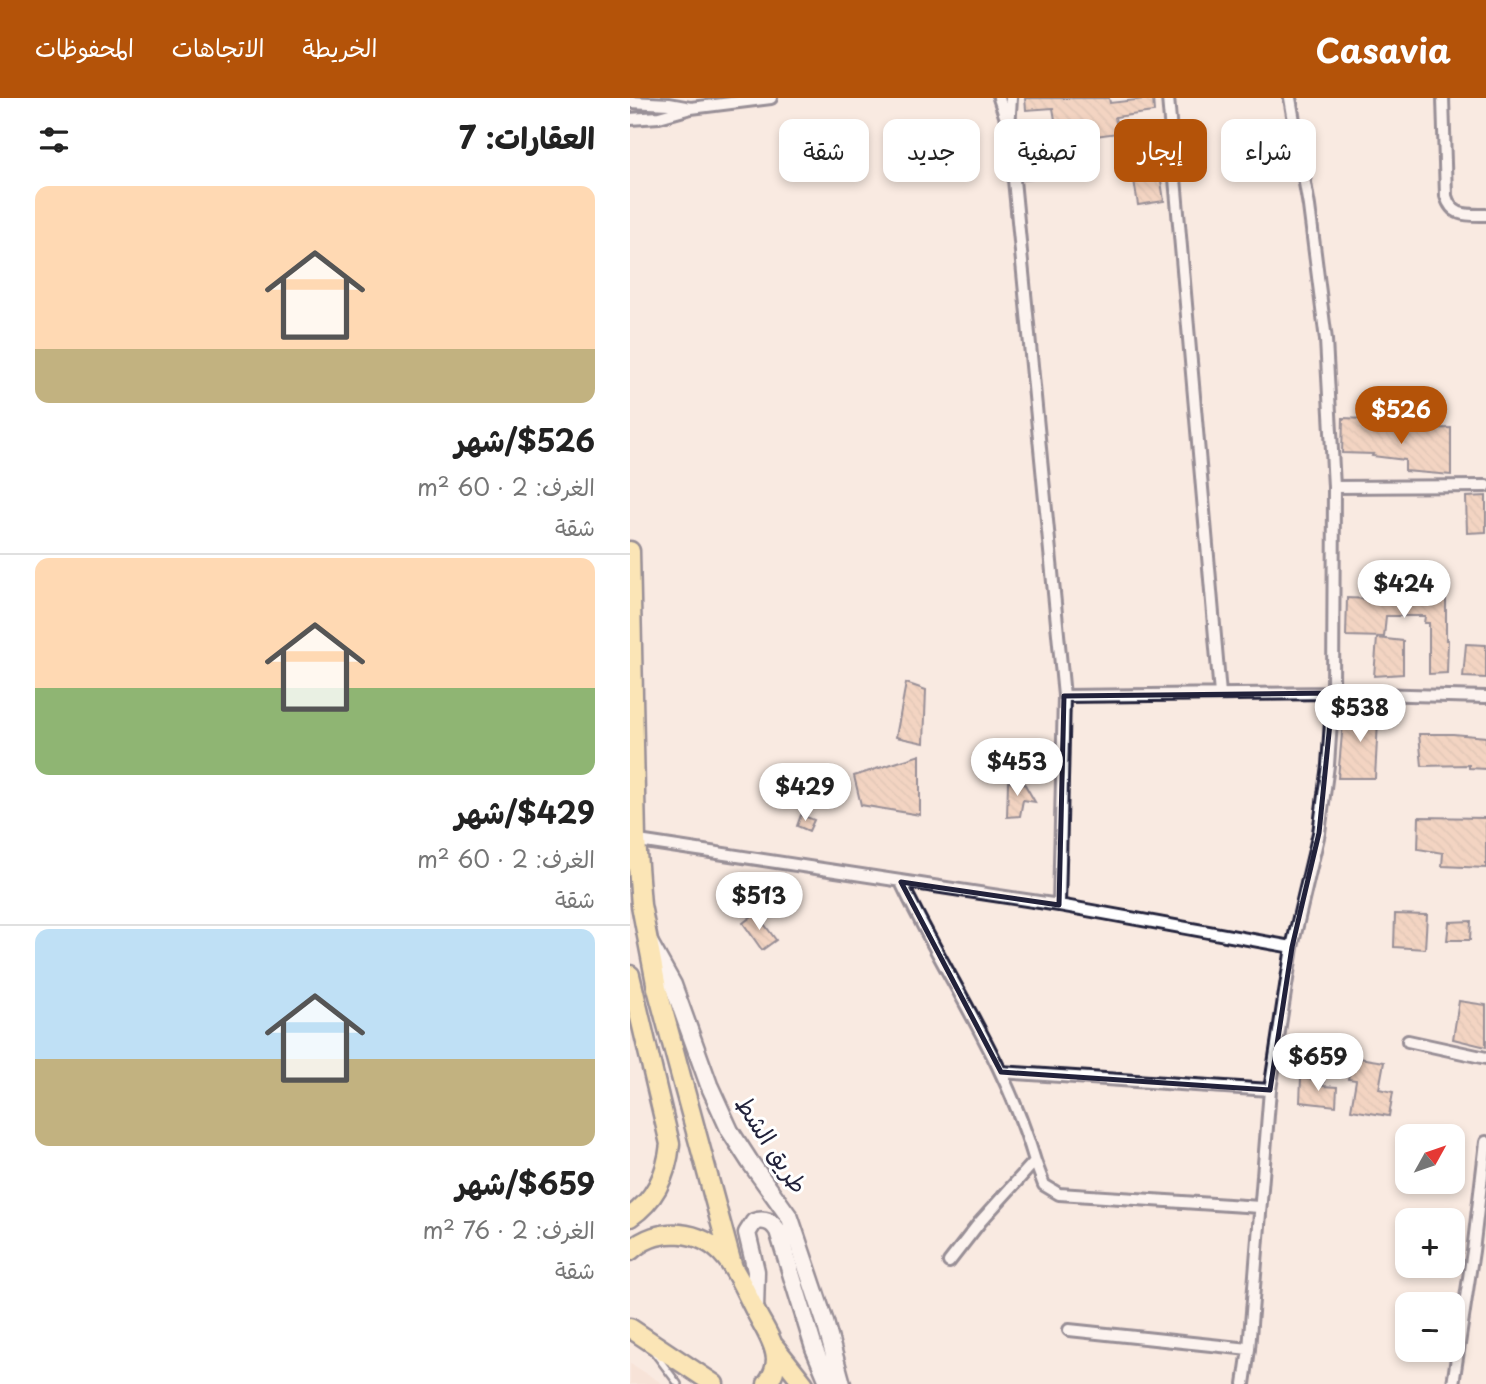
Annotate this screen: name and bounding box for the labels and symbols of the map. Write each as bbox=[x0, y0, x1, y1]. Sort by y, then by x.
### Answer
pin: $526 bbox=[1360, 386, 1442, 446]
pin: $424 bbox=[1363, 560, 1445, 620]
pin: $538 bbox=[1319, 684, 1401, 744]
pin: $453 bbox=[976, 738, 1058, 798]
pin: $429 bbox=[764, 764, 846, 823]
pin: $513 bbox=[718, 872, 800, 932]
pin: $659 bbox=[1277, 1034, 1359, 1093]
street label: طريق الشط bbox=[728, 1088, 818, 1200]
north arrow bbox=[1395, 1124, 1465, 1194]

